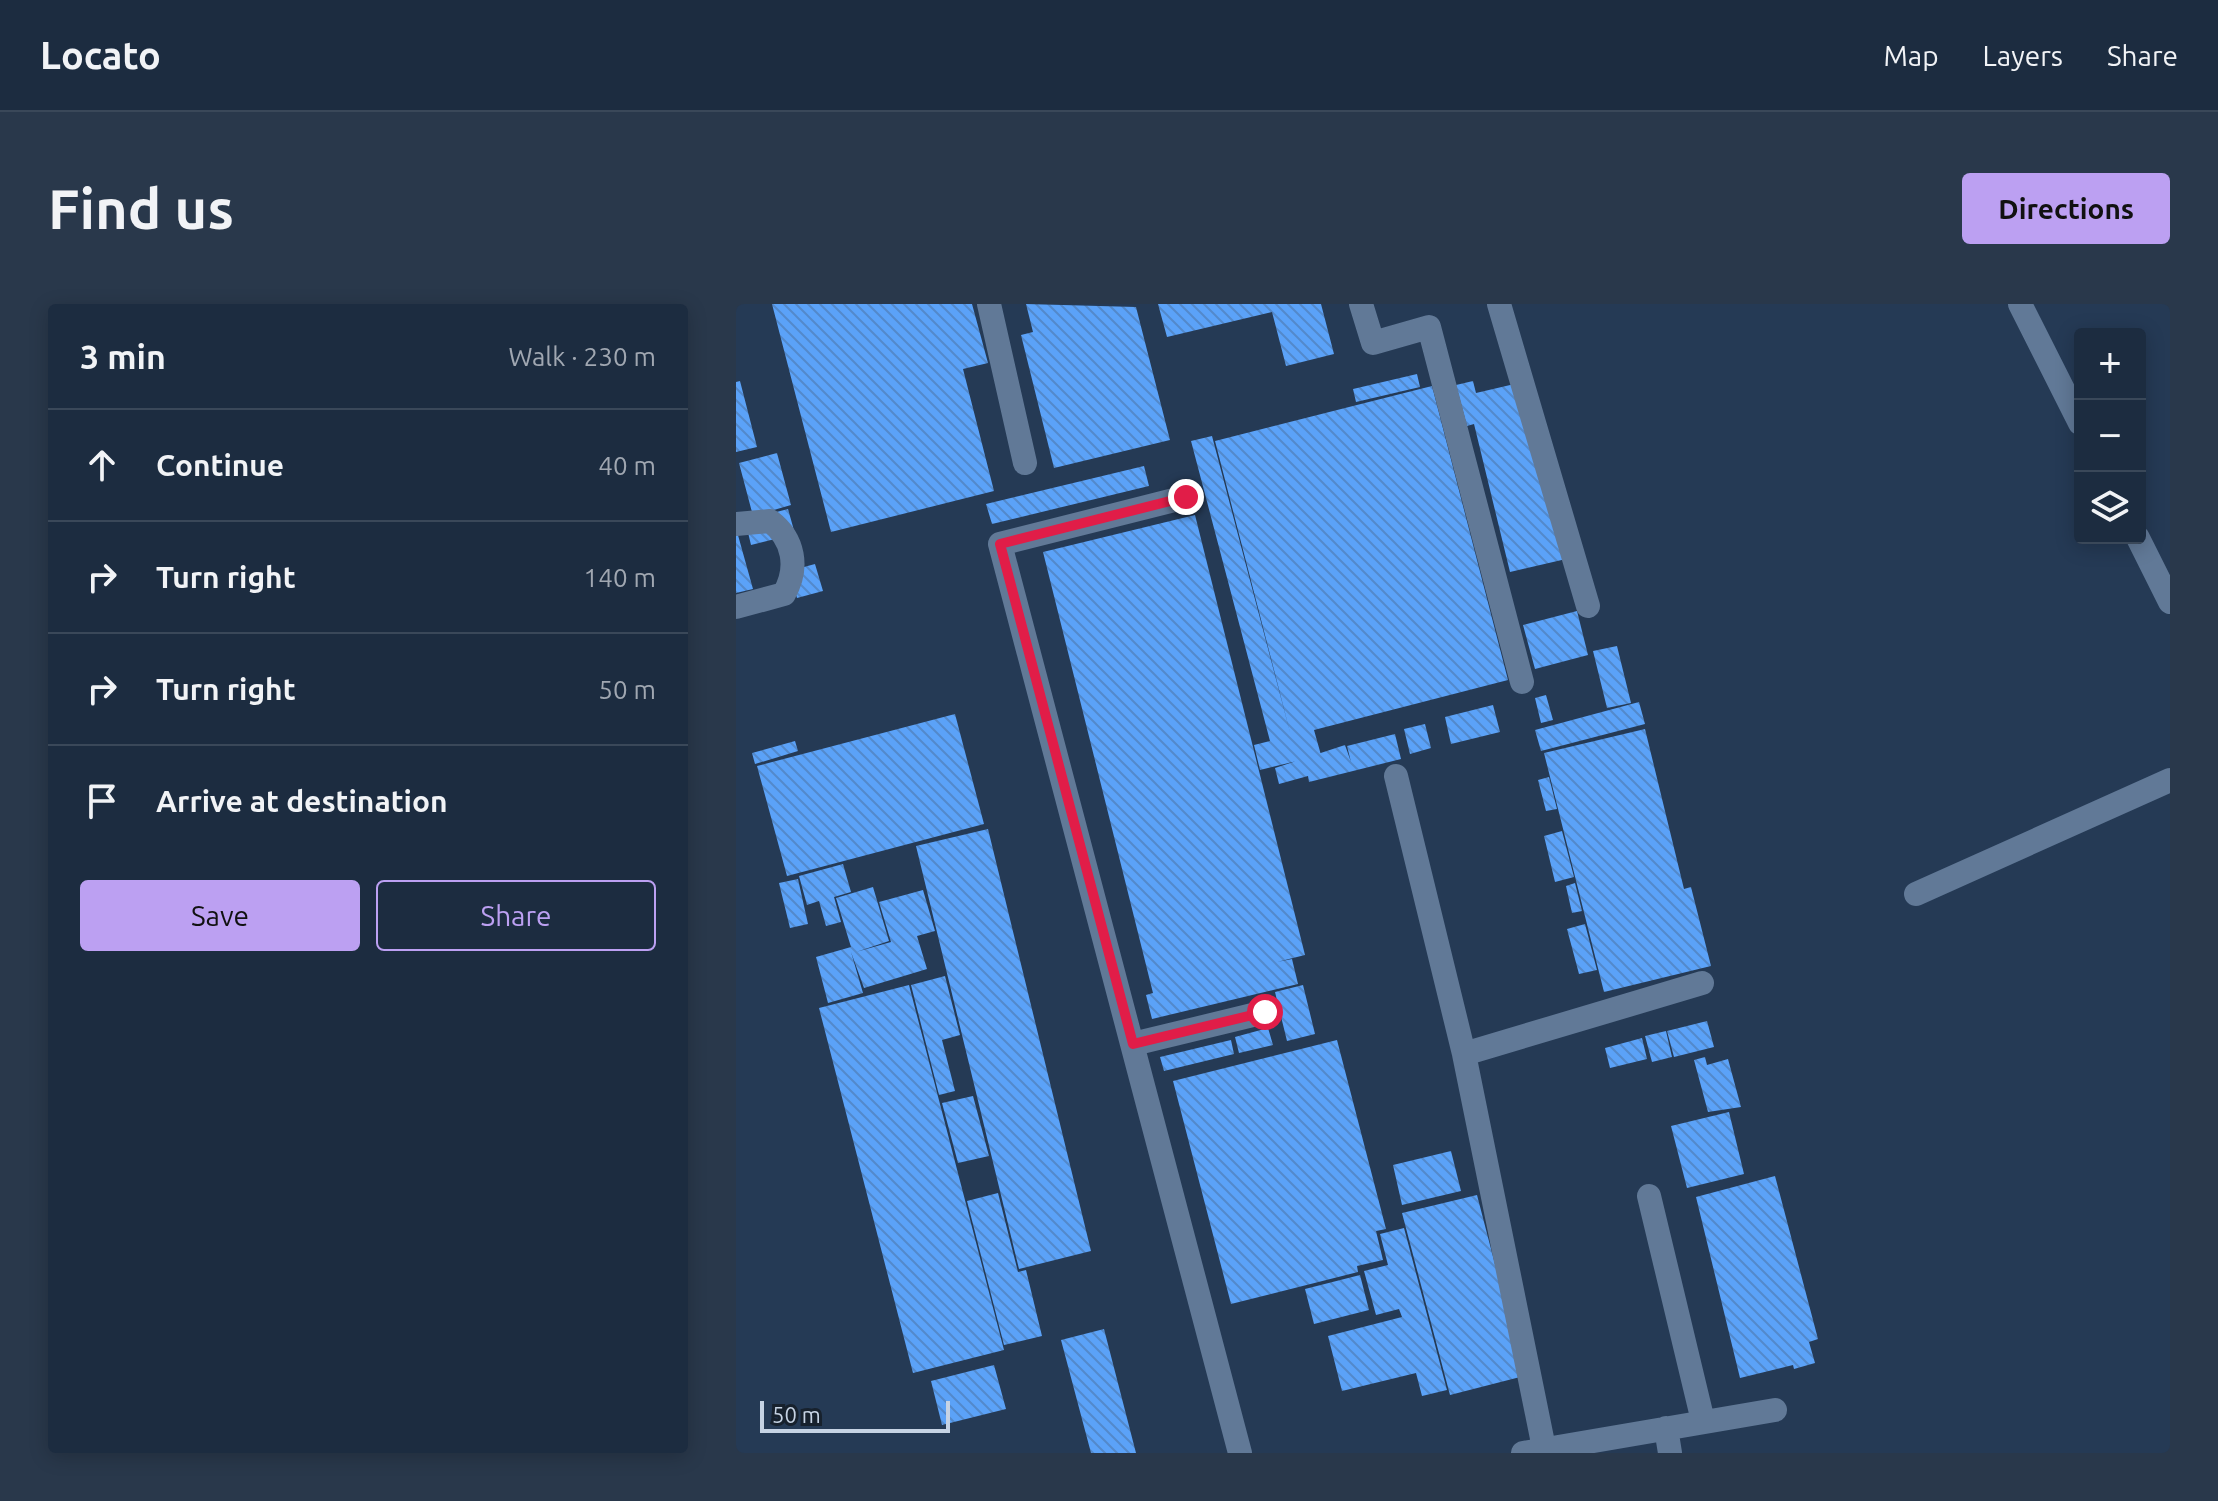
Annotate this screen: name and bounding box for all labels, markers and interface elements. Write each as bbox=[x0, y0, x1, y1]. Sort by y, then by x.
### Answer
text: Locato bbox=[40, 34, 161, 76]
text: Map bbox=[1883, 40, 1939, 71]
text: Layers bbox=[1983, 40, 2063, 71]
text: Share bbox=[2107, 40, 2178, 71]
button: Directions bbox=[1962, 173, 2170, 244]
text: Find us bbox=[48, 177, 234, 240]
map controls bbox=[2074, 328, 2146, 544]
button: + bbox=[2074, 328, 2146, 400]
text: 3 min bbox=[80, 337, 166, 375]
text: Walk · 230 m bbox=[508, 342, 656, 371]
button: − bbox=[2074, 400, 2146, 472]
icon: ahead bbox=[80, 443, 124, 487]
text: Continue bbox=[156, 448, 284, 482]
text: 40 m bbox=[598, 451, 656, 480]
button: layers bbox=[2074, 472, 2146, 544]
route end bbox=[1168, 479, 1204, 515]
icon: right bbox=[80, 555, 124, 599]
text: Turn right bbox=[156, 560, 296, 594]
text: 140 m bbox=[584, 563, 656, 592]
icon: right bbox=[80, 667, 124, 711]
text: Turn right bbox=[156, 672, 296, 706]
text: 50 m bbox=[598, 675, 656, 704]
icon: arrive bbox=[80, 779, 124, 823]
text: Arrive at destination bbox=[156, 784, 448, 818]
button: Save bbox=[80, 880, 360, 951]
button: Share bbox=[376, 880, 656, 951]
route start bbox=[1247, 994, 1283, 1030]
scale bar bbox=[760, 1397, 950, 1433]
text: 50 m bbox=[772, 1402, 821, 1427]

